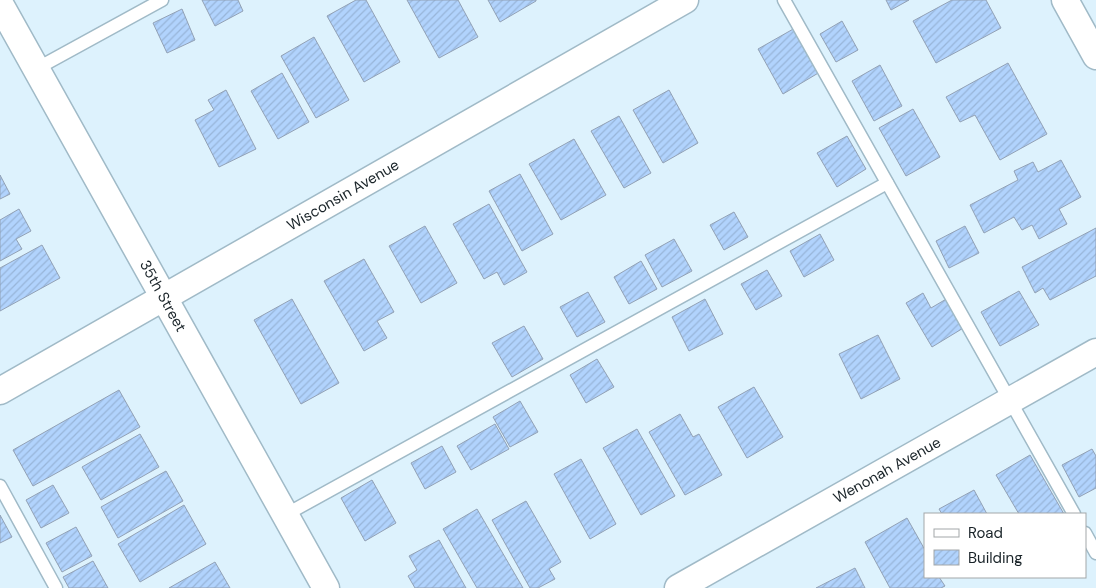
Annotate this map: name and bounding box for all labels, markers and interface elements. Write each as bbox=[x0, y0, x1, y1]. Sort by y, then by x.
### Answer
street label: Wisconsin Avenue bbox=[283, 155, 403, 235]
street label: 35th Street bbox=[135, 257, 191, 336]
street label: Wenonah Avenue bbox=[830, 432, 944, 508]
legend bbox=[924, 513, 1086, 578]
text: Road bbox=[968, 523, 1003, 543]
text: Building bbox=[968, 548, 1023, 568]

